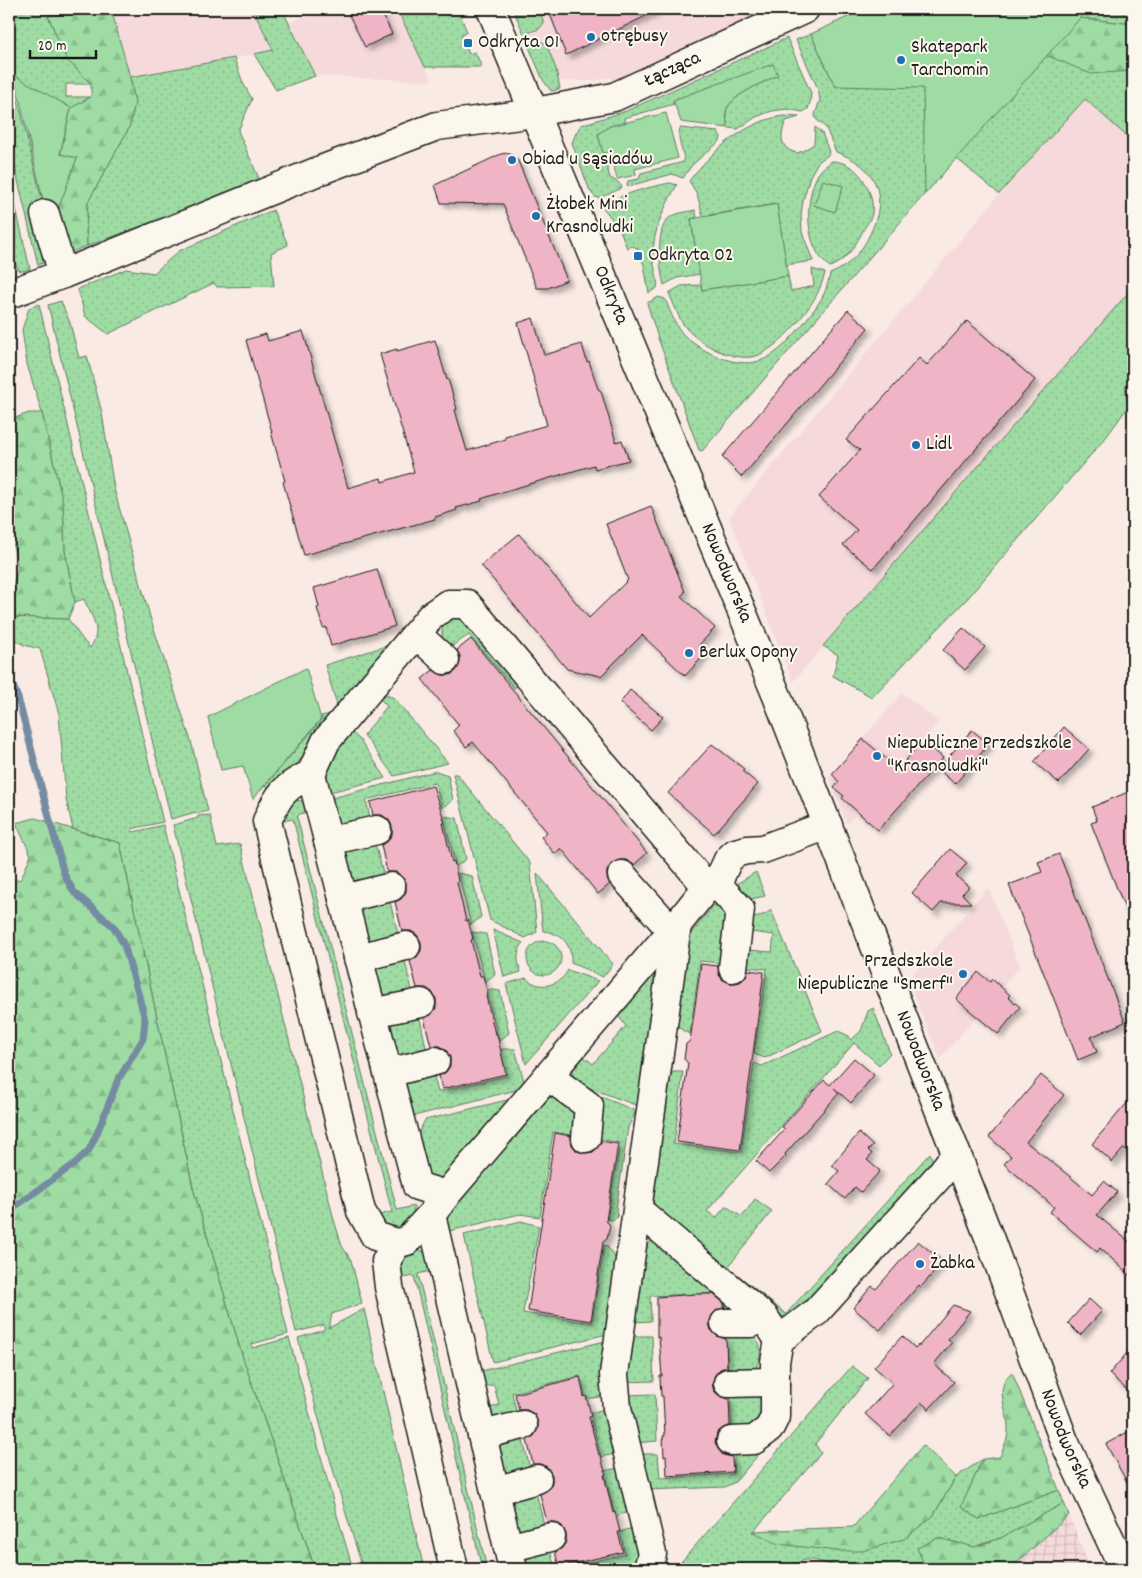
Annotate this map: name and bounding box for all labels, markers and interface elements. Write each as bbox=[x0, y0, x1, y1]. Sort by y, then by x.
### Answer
place label: otrębusy bbox=[601, 23, 668, 51]
scale bar bbox=[30, 28, 96, 60]
place label: Odkryta 01 bbox=[478, 29, 559, 57]
marker: otrębusy bbox=[585, 31, 597, 43]
place label: Skatepark Tarchomin bbox=[911, 34, 989, 85]
text: 20 m bbox=[38, 36, 66, 58]
marker: Odkryta 01 bbox=[462, 37, 474, 49]
street label: Łącząca bbox=[639, 45, 706, 95]
marker: Skatepark Tarchomin bbox=[895, 54, 907, 66]
place label: Obiad u Sąsiadów bbox=[522, 146, 653, 174]
marker: Obiad u Sąsiadów bbox=[506, 154, 518, 166]
place label: Żłobek Mini Krasnoludki bbox=[546, 191, 634, 242]
marker: Żłobek Mini Krasnoludki bbox=[530, 210, 542, 222]
place label: Odkryta 02 bbox=[648, 242, 734, 270]
marker: Odkryta 02 bbox=[632, 250, 644, 262]
street label: Odkryta bbox=[585, 261, 635, 329]
place label: Lidl bbox=[926, 431, 952, 459]
marker: Lidl bbox=[910, 439, 922, 451]
street label: Nowodworska bbox=[693, 519, 759, 628]
place label: Berlux Opony bbox=[699, 639, 798, 667]
marker: Berlux Opony bbox=[683, 647, 695, 659]
place label: Niepubliczne Przedszkole "Krasnoludki" bbox=[887, 730, 1072, 781]
marker: Niepubliczne Przedszkole "Krasnoludki" bbox=[871, 750, 883, 762]
place label: Przedszkole Niepubliczne "Smerf" bbox=[797, 948, 953, 999]
marker: Przedszkole Niepubliczne "Smerf" bbox=[957, 968, 969, 980]
street label: Nowodworska bbox=[888, 1007, 952, 1115]
place label: Żabka bbox=[930, 1250, 975, 1278]
marker: Żabka bbox=[914, 1258, 926, 1270]
street label: Nowodworska bbox=[1032, 1385, 1099, 1494]

